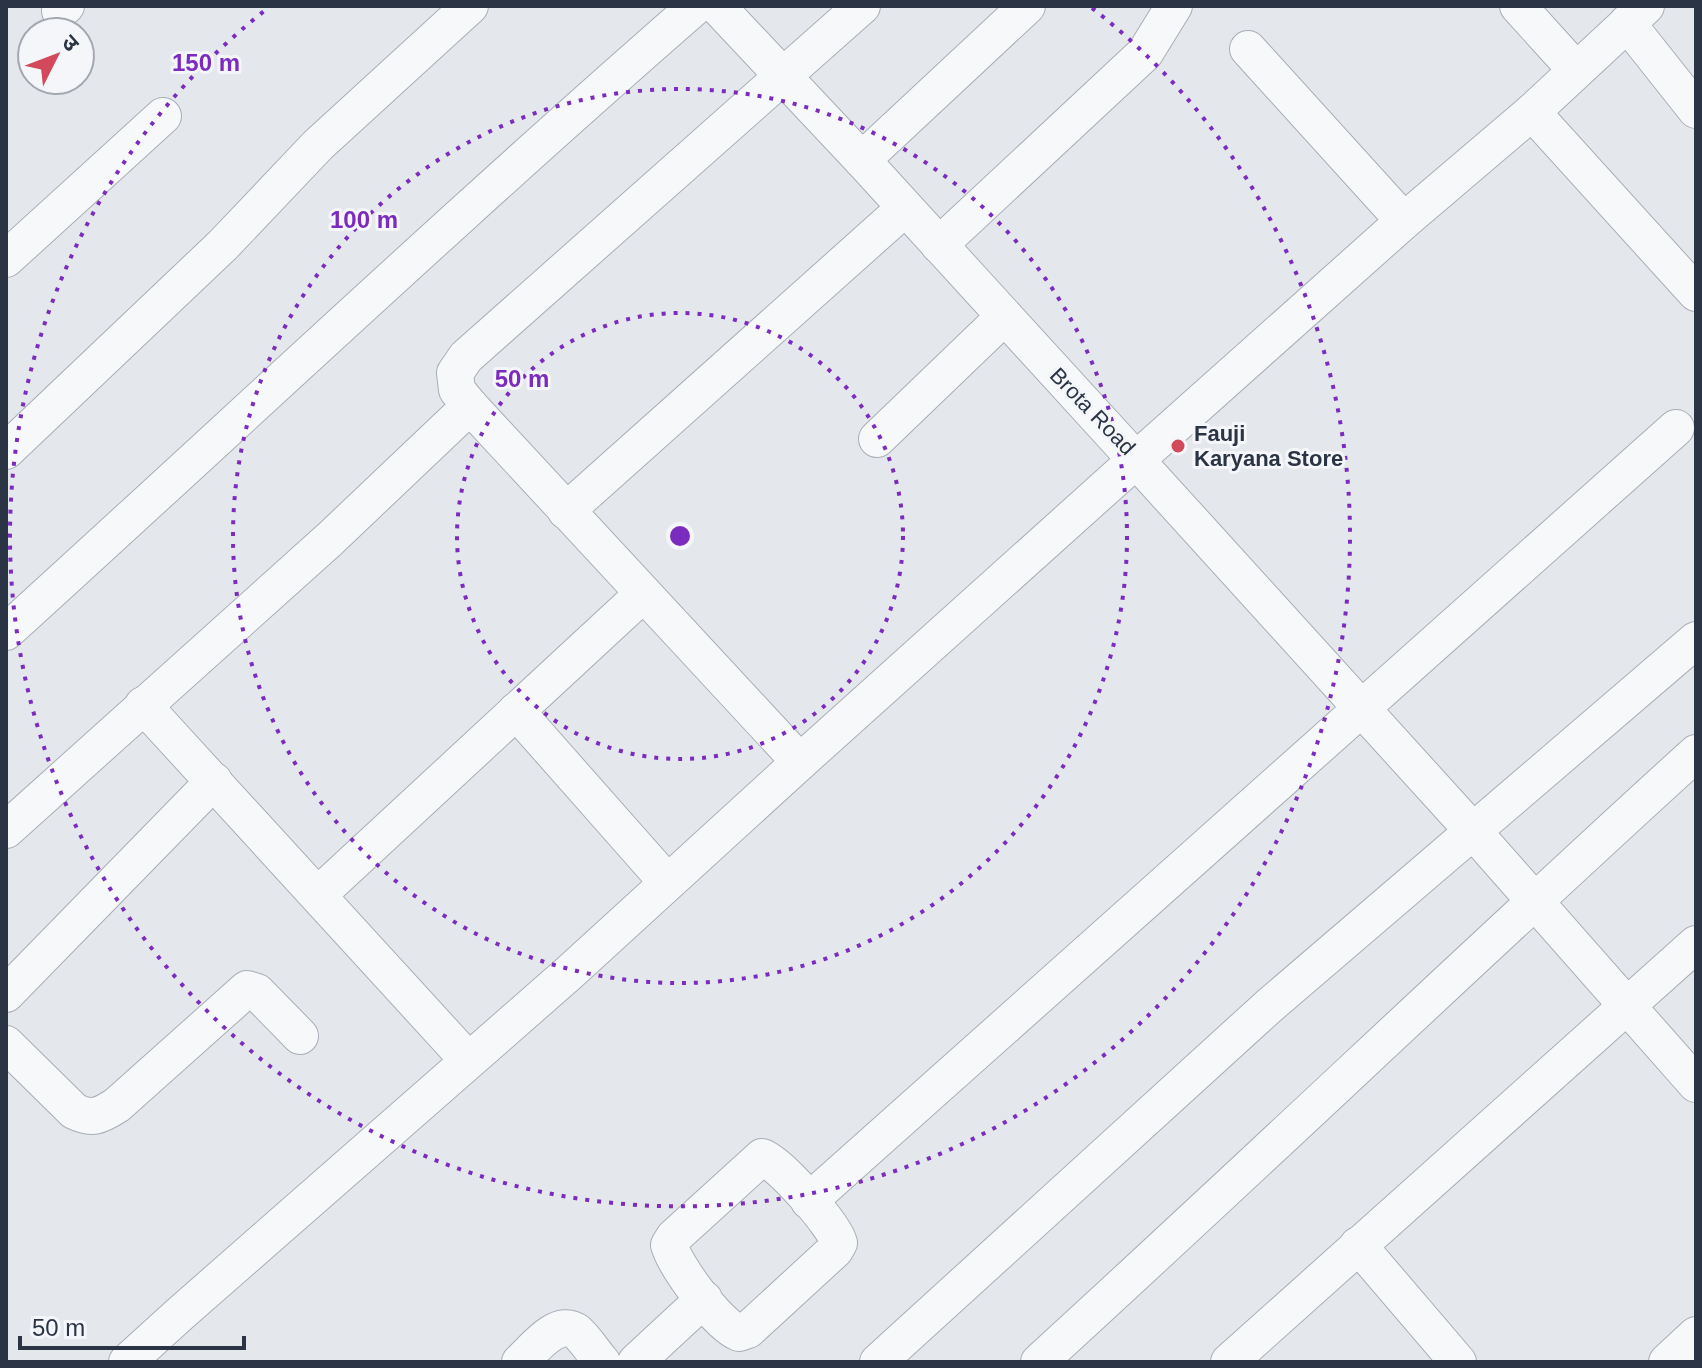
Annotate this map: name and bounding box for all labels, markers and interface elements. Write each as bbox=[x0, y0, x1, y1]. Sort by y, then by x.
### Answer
north arrow bbox=[16, 16, 96, 96]
text: उ bbox=[57, 30, 85, 57]
text: 150 m bbox=[172, 49, 240, 76]
text: 100 m bbox=[330, 206, 398, 233]
street label: Brota Road bbox=[1045, 363, 1140, 460]
text: 50 m bbox=[495, 365, 549, 392]
place label: Fauji Karyana Store bbox=[1194, 421, 1343, 471]
marker: Fauji Karyana Store bbox=[1169, 437, 1187, 455]
centre of rings bbox=[666, 522, 694, 550]
scale bar bbox=[20, 1300, 244, 1350]
text: 50 m bbox=[32, 1314, 85, 1341]

